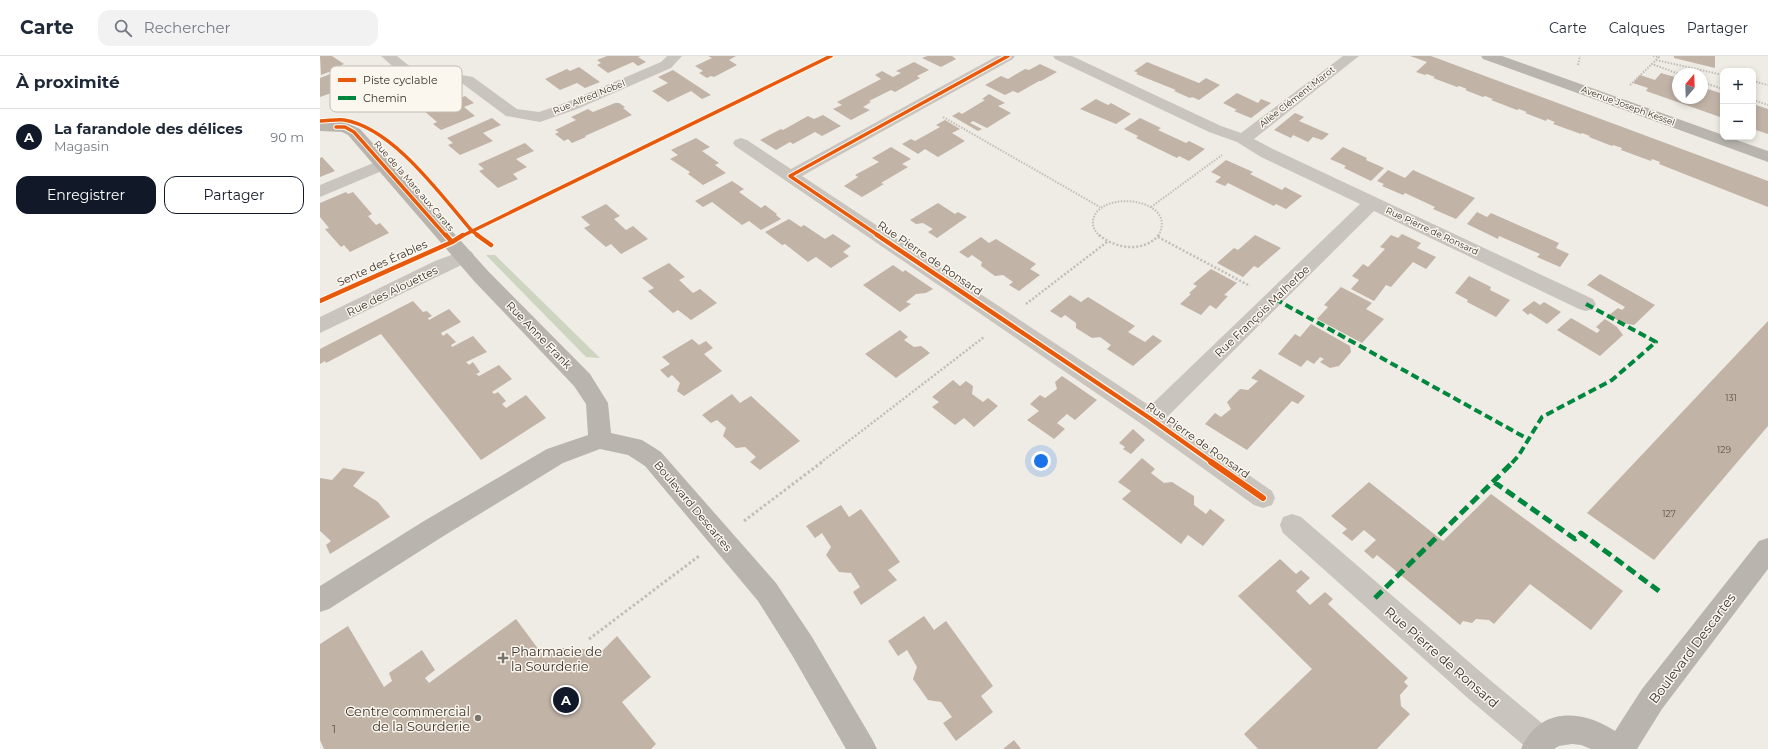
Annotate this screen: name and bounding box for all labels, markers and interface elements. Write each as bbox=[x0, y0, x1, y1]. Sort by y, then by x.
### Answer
search box bbox=[98, 10, 378, 46]
text: Carte bbox=[20, 16, 74, 39]
icon: search bbox=[112, 17, 134, 39]
text: Rechercher bbox=[144, 18, 231, 37]
text: Carte bbox=[1549, 19, 1587, 37]
text: Calques bbox=[1609, 19, 1665, 37]
text: Partager bbox=[1687, 19, 1748, 37]
street label: Allée Clément Marot bbox=[1257, 64, 1337, 129]
legend bbox=[330, 66, 462, 112]
north arrow bbox=[1672, 68, 1708, 104]
map controls bbox=[1720, 68, 1756, 140]
button: + bbox=[1720, 68, 1756, 104]
text: À proximité bbox=[16, 72, 120, 92]
text: Piste cyclable bbox=[363, 73, 438, 87]
street label: Rue Alfred Nobel bbox=[551, 77, 626, 116]
street label: Avenue Joseph Kessel bbox=[1580, 83, 1677, 128]
text: Chemin bbox=[363, 91, 407, 105]
button: − bbox=[1720, 104, 1756, 140]
text: La farandole des délices bbox=[54, 119, 243, 138]
text: A bbox=[24, 129, 34, 145]
text: 90 m bbox=[270, 129, 304, 145]
text: Magasin bbox=[54, 138, 109, 154]
street label: Rue de la Mare aux Carats bbox=[372, 138, 457, 234]
button: Enregistrer bbox=[16, 176, 156, 214]
button: Partager bbox=[164, 176, 304, 214]
street label: Rue Pierre de Ronsard bbox=[1384, 204, 1480, 257]
street label: Rue Pierre de Ronsard bbox=[875, 218, 985, 298]
street label: Sente des Érables bbox=[335, 237, 430, 289]
street label: Rue François Malherbe bbox=[1212, 262, 1313, 360]
street label: Rue des Alouettes bbox=[344, 263, 440, 319]
street label: Rue Anne Frank bbox=[503, 298, 575, 372]
house number: 131 bbox=[1725, 392, 1737, 403]
street label: Rue Pierre de Ronsard bbox=[1143, 399, 1253, 481]
house number: 129 bbox=[1717, 444, 1731, 455]
your location bbox=[1031, 451, 1051, 471]
street label: Boulevard Descartes bbox=[651, 458, 735, 554]
house number: 127 bbox=[1662, 508, 1676, 519]
street label: Boulevard Descartes bbox=[1645, 590, 1739, 706]
street label: Rue Pierre de Ronsard bbox=[1382, 603, 1502, 711]
place label: Pharmacie de la Sourderie bbox=[511, 643, 602, 674]
marker: Pharmacie de la Sourderie bbox=[498, 653, 508, 663]
pin: A bbox=[553, 685, 579, 715]
place label: Centre commercial de la Sourderie bbox=[345, 703, 470, 734]
marker: Centre commercial de la Sourderie bbox=[473, 713, 483, 723]
house number: 1 bbox=[332, 722, 336, 736]

